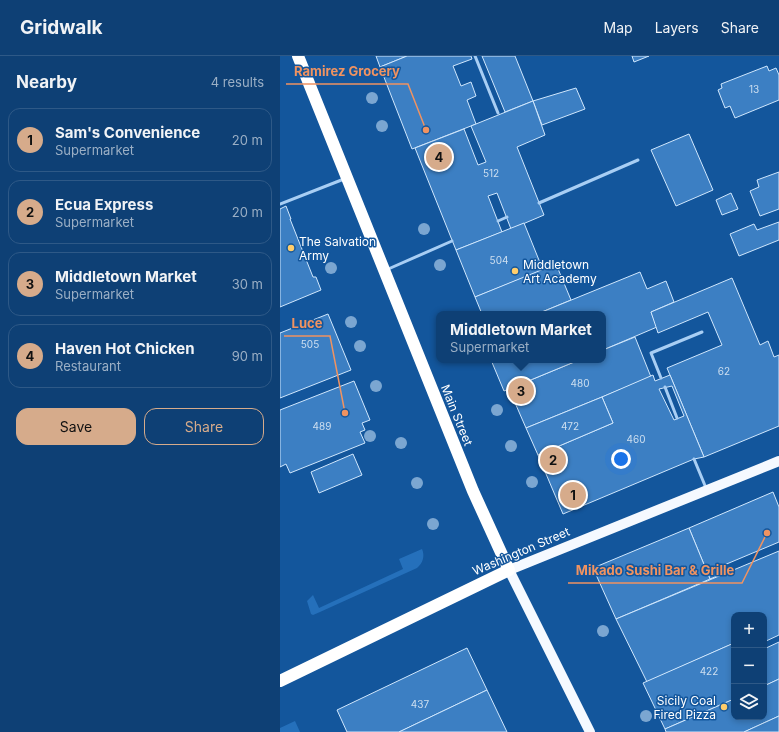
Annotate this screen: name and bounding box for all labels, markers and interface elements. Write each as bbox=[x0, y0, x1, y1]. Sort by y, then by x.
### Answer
text: Gridwalk bbox=[20, 16, 103, 39]
text: Map bbox=[604, 19, 633, 36]
text: Layers bbox=[655, 19, 699, 36]
text: Share bbox=[721, 19, 759, 36]
callout: Ramirez Grocery bbox=[286, 59, 408, 84]
text: Ramirez Grocery bbox=[294, 63, 400, 79]
text: Nearby bbox=[16, 72, 77, 92]
text: 4 results bbox=[211, 74, 264, 90]
house number: 13 bbox=[749, 83, 759, 95]
text: Sam's Convenience bbox=[55, 123, 200, 142]
text: 1 bbox=[27, 132, 33, 148]
text: 20 m bbox=[232, 132, 263, 148]
text: Supermarket bbox=[55, 142, 134, 158]
pin: 4 bbox=[426, 142, 452, 172]
house number: 512 bbox=[483, 167, 499, 179]
text: Ecua Express bbox=[55, 195, 153, 214]
text: 2 bbox=[26, 204, 34, 220]
text: 20 m bbox=[232, 204, 263, 220]
text: Supermarket bbox=[55, 214, 134, 230]
place label: The Salvation Army bbox=[299, 234, 376, 263]
marker: The Salvation Army bbox=[286, 243, 296, 253]
house number: 504 bbox=[490, 254, 508, 266]
place label: Middletown Art Academy bbox=[523, 257, 597, 286]
marker: Middletown Art Academy bbox=[510, 266, 520, 276]
text: Middletown Market bbox=[55, 267, 197, 286]
text: 3 bbox=[26, 276, 34, 292]
text: 30 m bbox=[232, 276, 263, 292]
text: Supermarket bbox=[55, 286, 134, 302]
callout: Luce bbox=[284, 311, 330, 336]
popup bbox=[436, 311, 606, 363]
text: Luce bbox=[292, 315, 323, 331]
text: Middletown Market bbox=[450, 320, 592, 339]
house number: 505 bbox=[301, 338, 319, 350]
text: Haven Hot Chicken bbox=[55, 339, 195, 358]
text: Supermarket bbox=[450, 339, 529, 355]
text: 4 bbox=[26, 348, 34, 364]
text: 90 m bbox=[232, 348, 263, 364]
text: Restaurant bbox=[55, 358, 121, 374]
house number: 62 bbox=[718, 365, 730, 377]
pin: 3 bbox=[508, 376, 534, 406]
house number: 480 bbox=[571, 377, 589, 389]
street label: Main Street bbox=[438, 382, 476, 448]
button: Save bbox=[16, 408, 136, 445]
button: Share bbox=[144, 408, 264, 445]
house number: 489 bbox=[313, 420, 331, 432]
house number: 472 bbox=[561, 420, 579, 432]
house number: 460 bbox=[627, 433, 645, 445]
pin: 2 bbox=[540, 445, 566, 475]
your location bbox=[611, 449, 631, 469]
pin: 1 bbox=[560, 480, 586, 510]
street label: Washington Street bbox=[470, 524, 572, 578]
callout: Mikado Sushi Bar & Grille bbox=[568, 558, 742, 583]
text: Mikado Sushi Bar & Grille bbox=[576, 562, 734, 578]
map controls bbox=[731, 612, 767, 720]
button: + bbox=[731, 612, 767, 648]
button: − bbox=[731, 648, 767, 684]
house number: 422 bbox=[700, 665, 718, 677]
button: layers bbox=[731, 684, 767, 720]
place label: Sicily Coal Fired Pizza bbox=[653, 693, 716, 722]
house number: 437 bbox=[411, 698, 429, 710]
marker: Sicily Coal Fired Pizza bbox=[719, 702, 729, 712]

